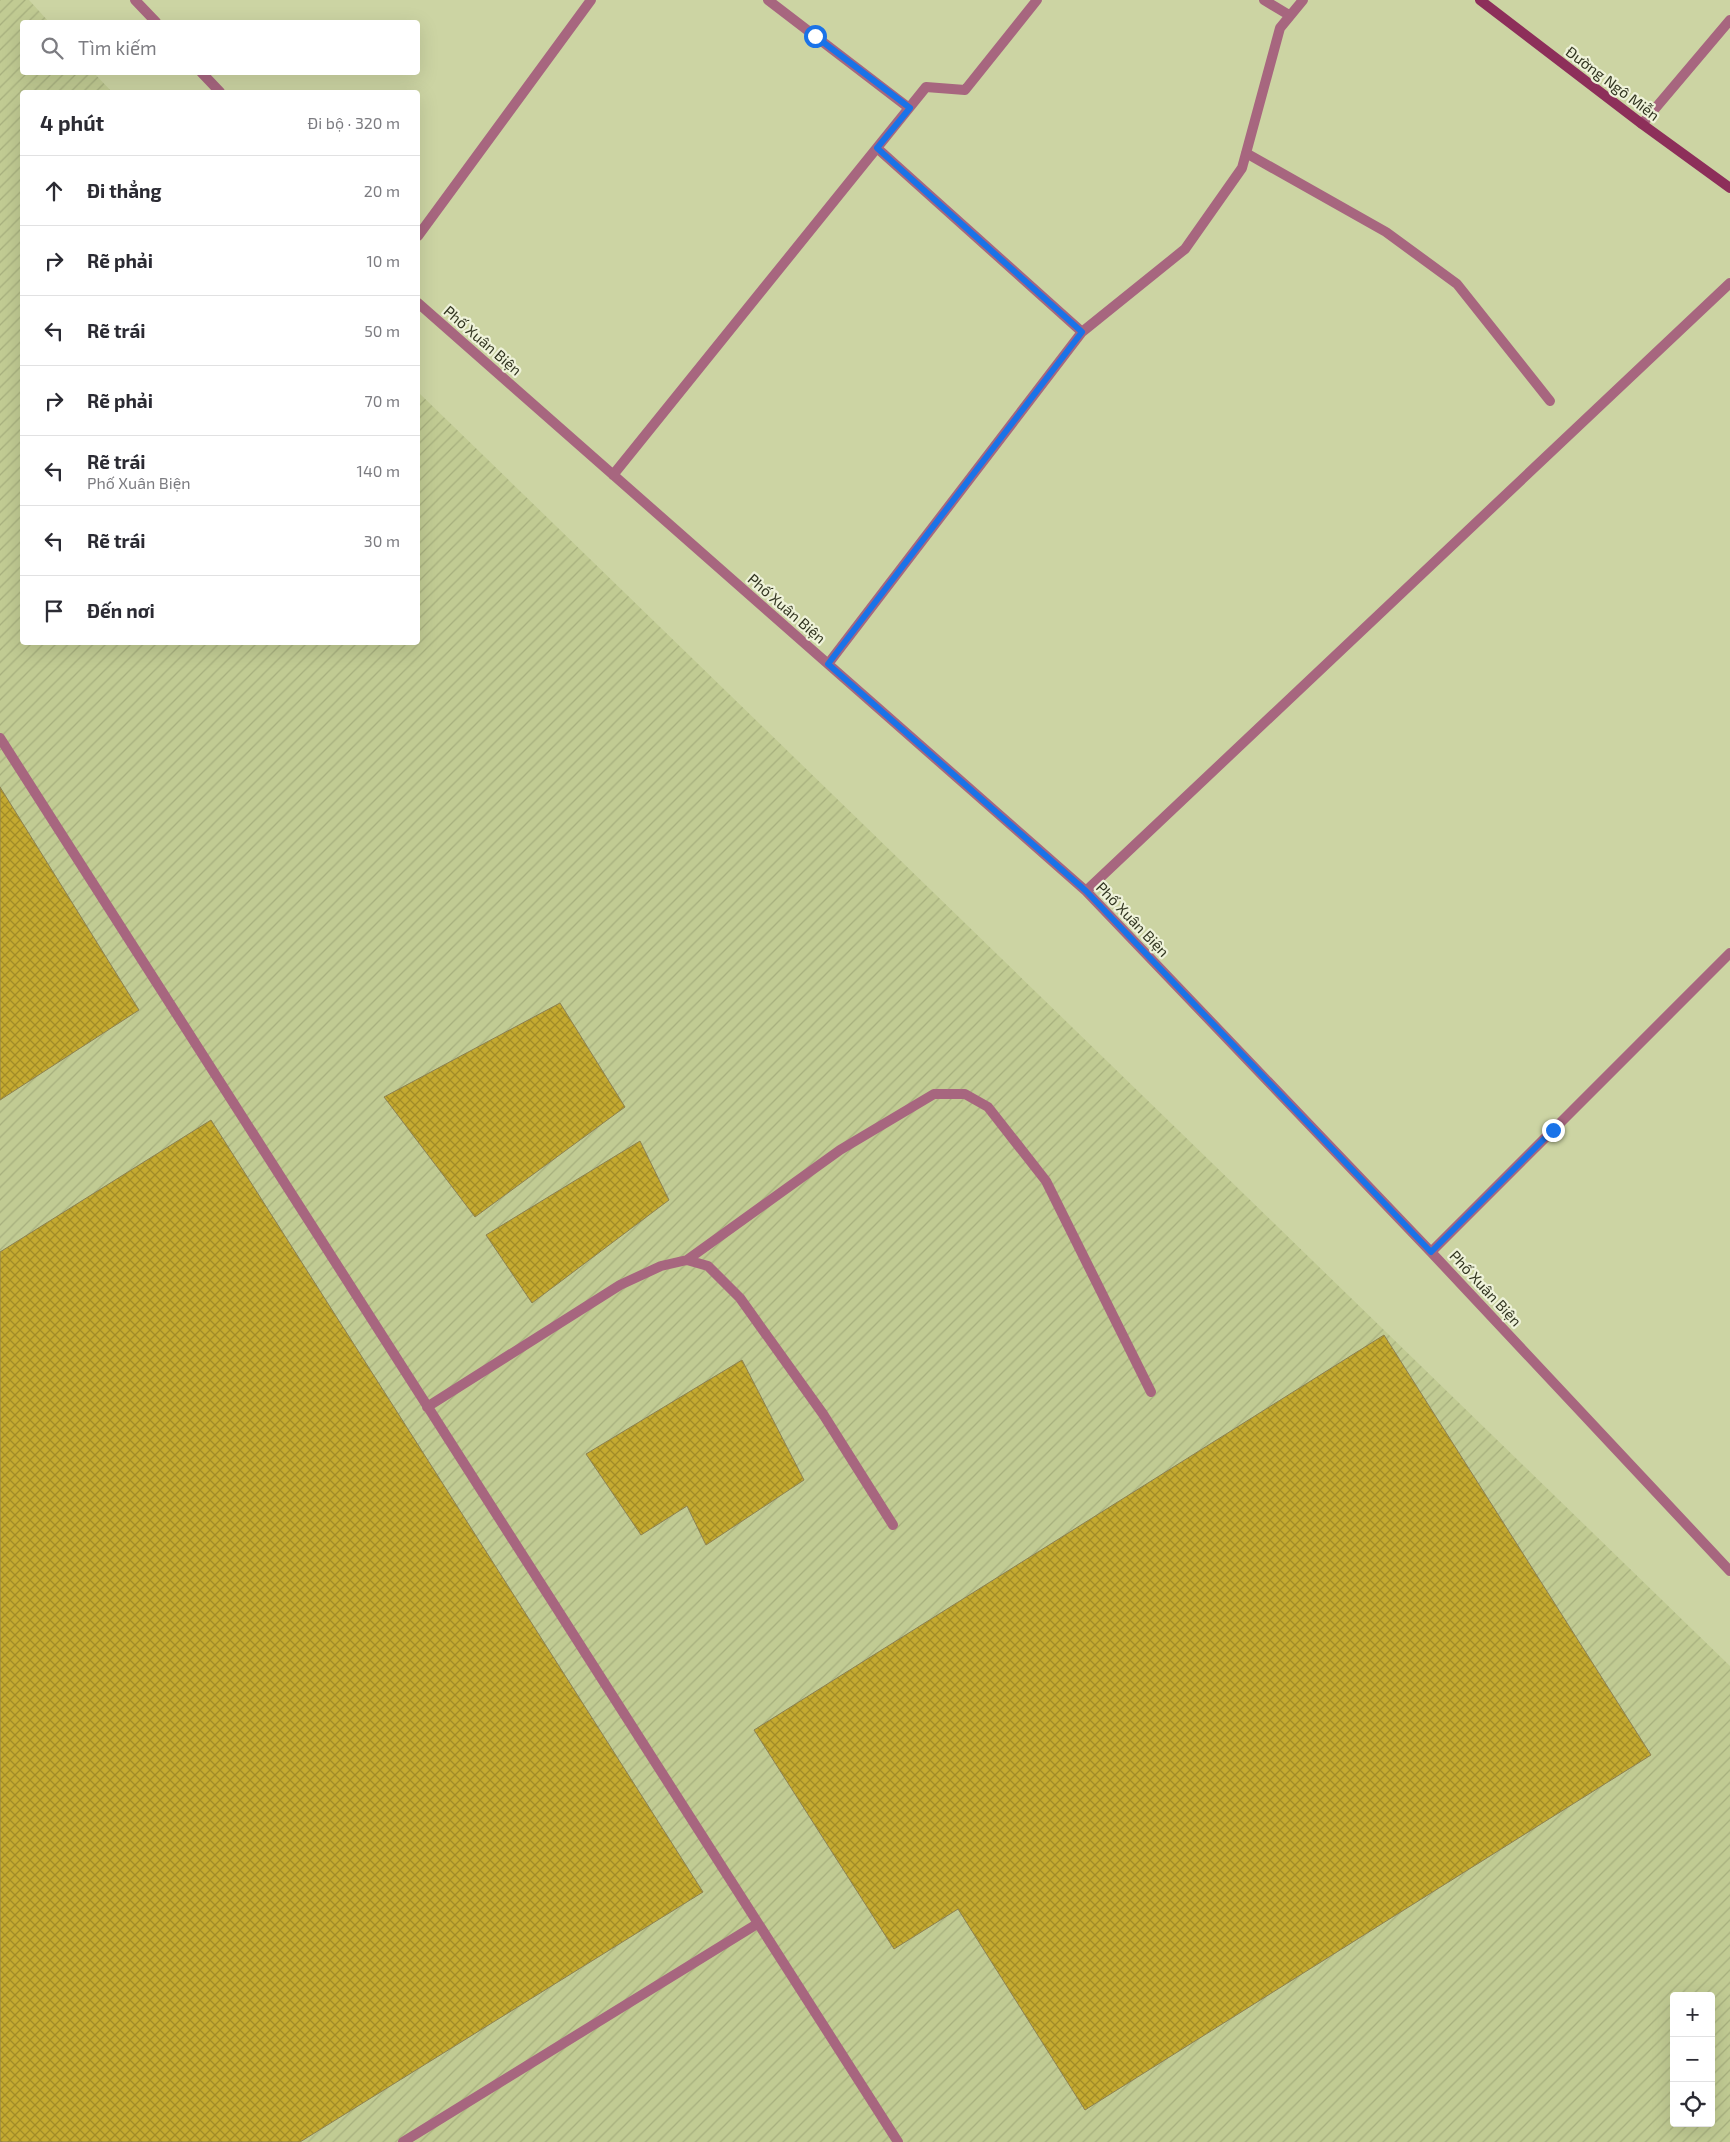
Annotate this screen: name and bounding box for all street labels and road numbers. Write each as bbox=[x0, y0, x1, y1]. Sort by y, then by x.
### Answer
street label: Đường Ngô Miễn bbox=[1563, 42, 1663, 124]
street label: Phố Xuân Biện bbox=[440, 301, 526, 379]
street label: Phố Xuân Biện bbox=[744, 569, 830, 647]
street label: Phố Xuân Biện bbox=[1093, 878, 1173, 960]
street label: Phố Xuân Biện bbox=[1446, 1246, 1526, 1330]

